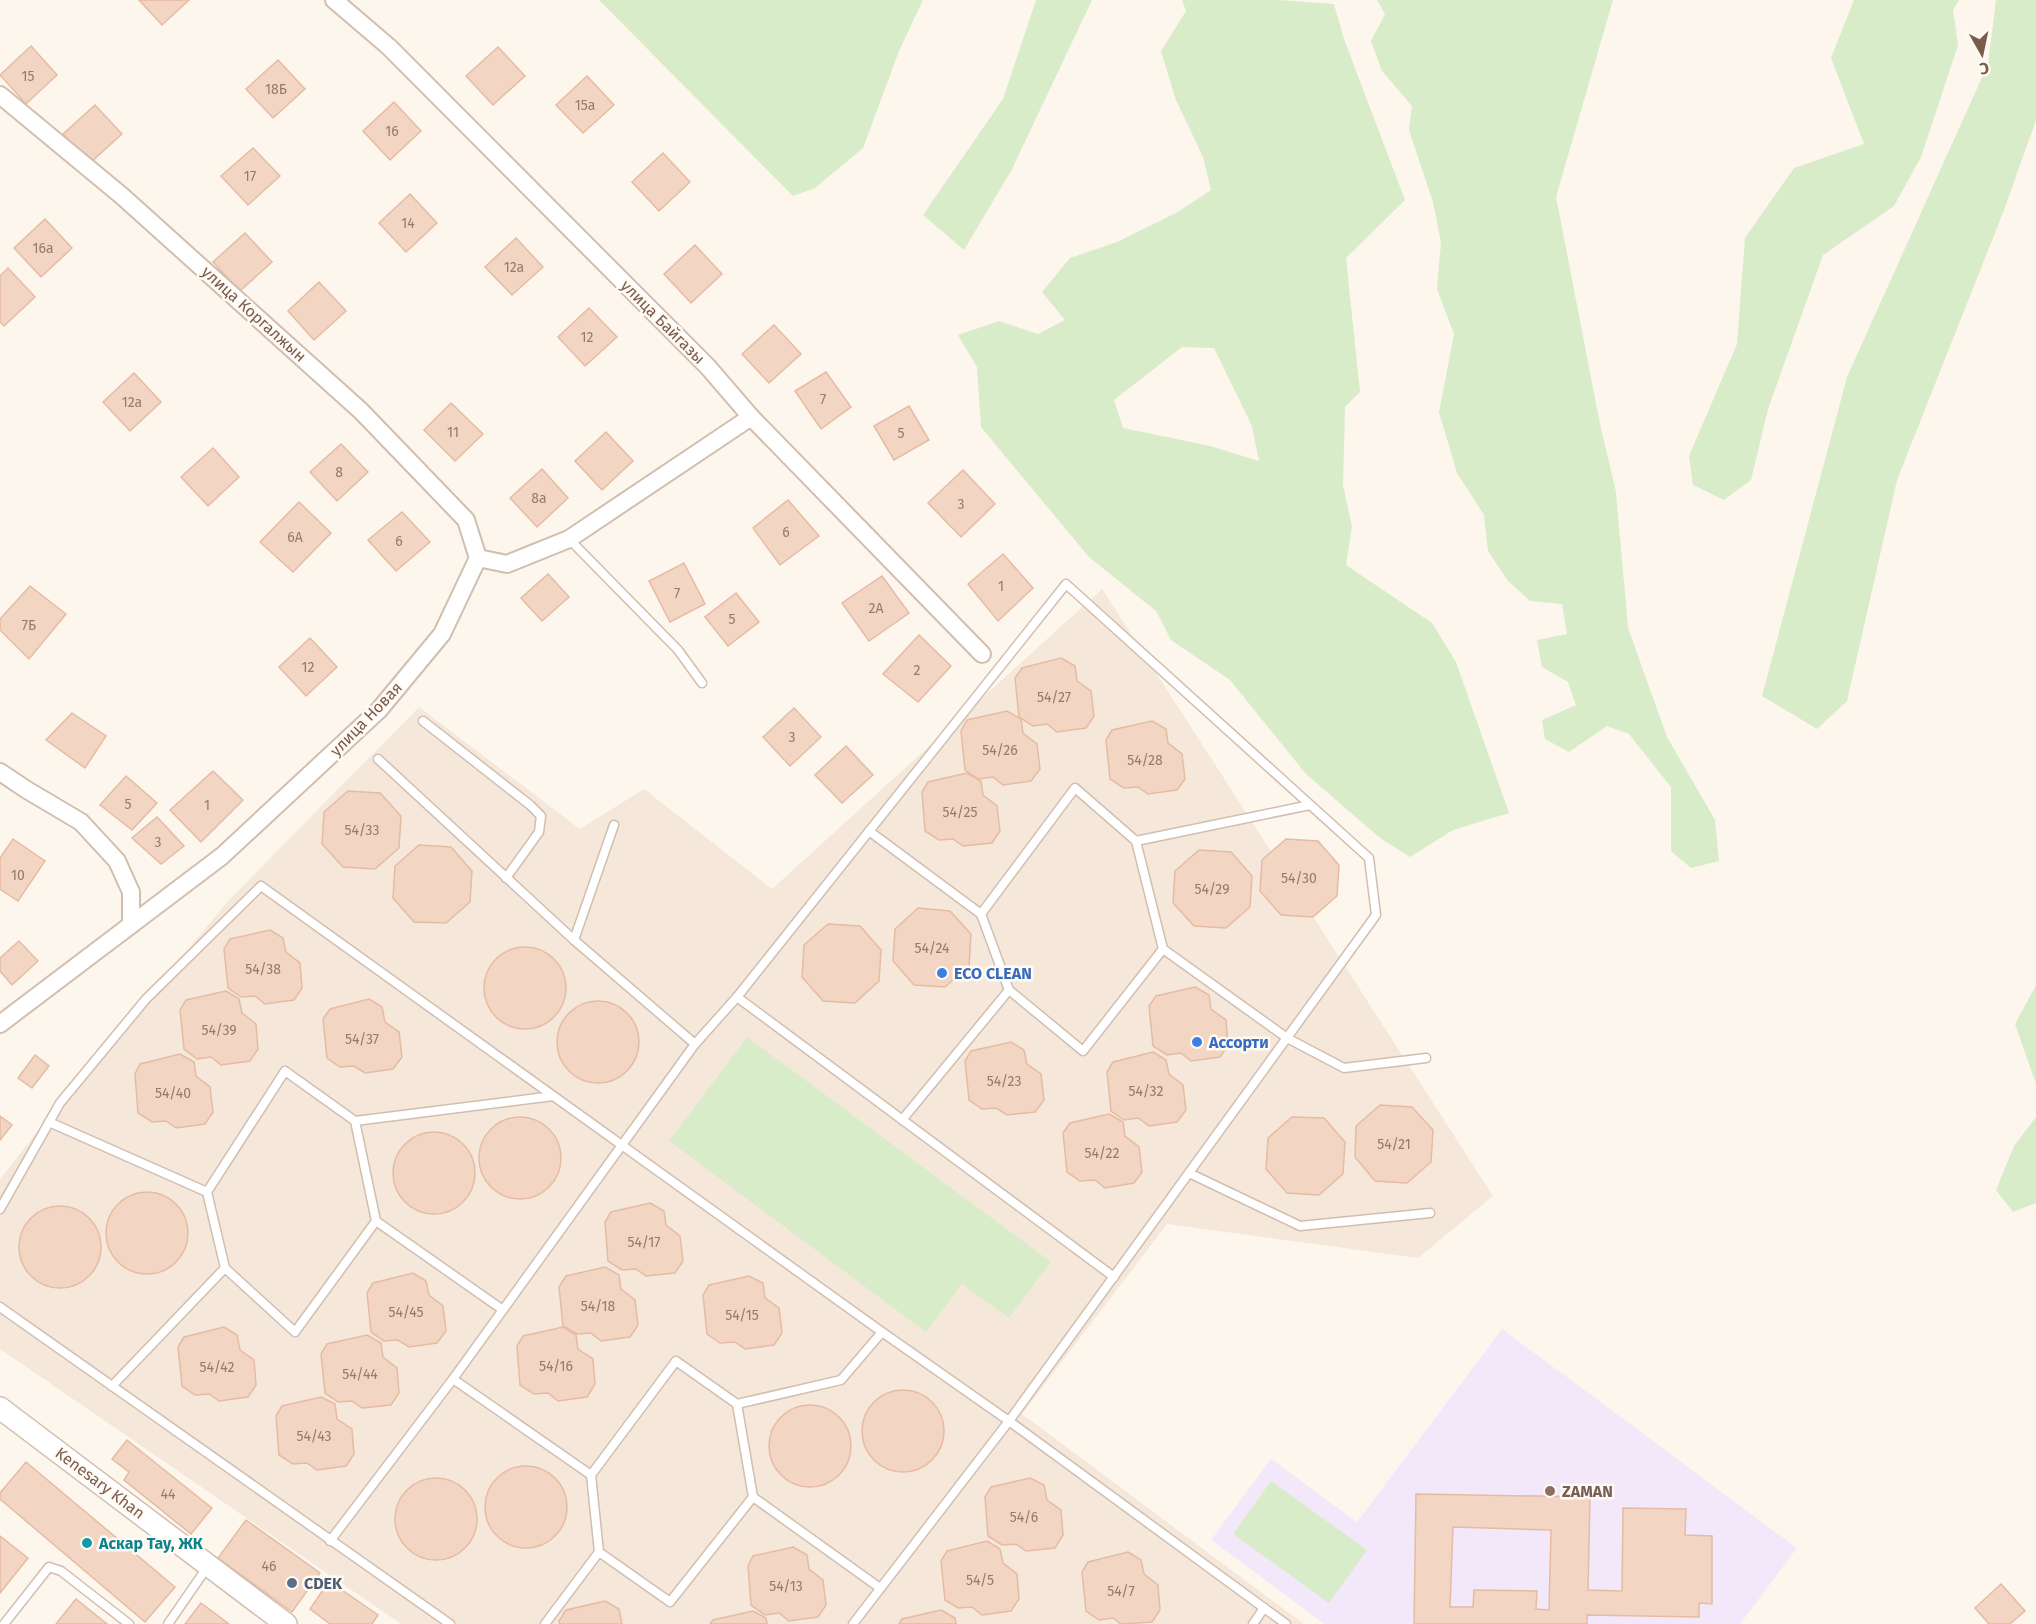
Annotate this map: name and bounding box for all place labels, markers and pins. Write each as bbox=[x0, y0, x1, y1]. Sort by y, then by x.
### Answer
place label: ECO CLEAN bbox=[954, 964, 1032, 983]
marker: ECO CLEAN bbox=[935, 966, 949, 980]
place label: Ассорти bbox=[1208, 1033, 1269, 1052]
marker: Ассорти bbox=[1190, 1035, 1204, 1049]
place label: ZAMAN bbox=[1562, 1482, 1613, 1501]
marker: ZAMAN bbox=[1543, 1484, 1557, 1498]
place label: Аскар Тау, ЖК bbox=[98, 1534, 204, 1553]
marker: Аскар Тау, ЖК bbox=[80, 1536, 94, 1550]
place label: CDEK bbox=[304, 1574, 343, 1593]
marker: CDEK bbox=[285, 1576, 299, 1590]

